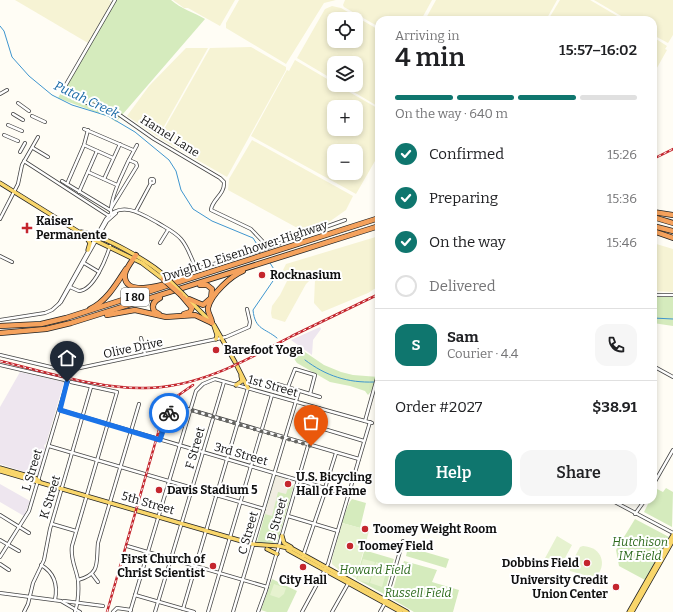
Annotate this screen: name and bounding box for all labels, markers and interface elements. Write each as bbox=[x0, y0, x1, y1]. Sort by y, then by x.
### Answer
map controls bbox=[327, 12, 363, 180]
button: locate bbox=[327, 12, 363, 48]
text: Arriving in bbox=[395, 28, 460, 43]
text: 15:57–16:02 bbox=[559, 41, 637, 59]
text: 4 min bbox=[395, 42, 465, 73]
button: layers bbox=[327, 56, 363, 92]
water label: Putah Creek bbox=[52, 78, 123, 122]
button: + bbox=[327, 100, 363, 136]
text: On the way · 640 m bbox=[395, 106, 508, 121]
street label: Hamel Lane bbox=[138, 112, 202, 160]
icon: check bbox=[395, 143, 417, 165]
button: − bbox=[327, 144, 363, 180]
text: Confirmed bbox=[429, 145, 504, 163]
text: 15:26 bbox=[607, 147, 637, 162]
icon: check bbox=[395, 187, 417, 209]
text: Preparing bbox=[429, 189, 498, 207]
text: 15:36 bbox=[607, 191, 637, 206]
place label: Kaiser Permanente bbox=[36, 214, 107, 242]
street label: Dwight D. Eisenhower Highway bbox=[161, 217, 330, 284]
marker: Kaiser Permanente bbox=[21, 222, 33, 234]
icon: check bbox=[395, 231, 417, 253]
text: On the way bbox=[429, 233, 506, 251]
text: 15:46 bbox=[607, 235, 637, 250]
place label: Rocknasium bbox=[270, 268, 342, 282]
marker: Rocknasium bbox=[257, 270, 267, 280]
text: Delivered bbox=[429, 277, 496, 295]
road number: I 80 bbox=[121, 288, 149, 306]
button: phone bbox=[595, 324, 637, 366]
text: Sam bbox=[447, 328, 479, 346]
street label: Olive Drive bbox=[102, 335, 164, 361]
text: S bbox=[411, 336, 421, 354]
pin bbox=[50, 341, 84, 382]
place label: Barefoot Yoga bbox=[224, 343, 303, 357]
marker: Barefoot Yoga bbox=[211, 345, 221, 355]
text: Courier · 4.4 bbox=[447, 346, 518, 361]
icon: home bbox=[56, 347, 78, 369]
street label: 1st Street bbox=[246, 372, 300, 400]
courier bbox=[149, 393, 189, 433]
text: Order #2027 bbox=[395, 398, 482, 416]
text: $38.91 bbox=[592, 398, 637, 416]
icon: bike bbox=[158, 402, 180, 424]
pin bbox=[294, 405, 328, 446]
icon: bag bbox=[300, 411, 322, 433]
street label: F Street bbox=[182, 425, 208, 471]
street label: 3rd Street bbox=[213, 440, 270, 468]
street label: L Street bbox=[19, 447, 45, 493]
button: Help bbox=[395, 450, 512, 496]
button: Share bbox=[520, 450, 637, 496]
place label: U.S. Bicycling Hall of Fame bbox=[296, 470, 372, 498]
street label: K Street bbox=[37, 473, 63, 520]
marker: U.S. Bicycling Hall of Fame bbox=[283, 479, 293, 489]
place label: Davis Stadium 5 bbox=[167, 483, 258, 497]
marker: Davis Stadium 5 bbox=[154, 485, 164, 495]
street label: 5th Street bbox=[120, 489, 177, 517]
street label: B Street bbox=[264, 495, 290, 542]
street label: C Street bbox=[235, 509, 261, 556]
place label: Toomey Weight Room bbox=[373, 522, 497, 536]
marker: Toomey Weight Room bbox=[360, 524, 370, 534]
park label: Hutchison IM Field bbox=[612, 535, 668, 563]
place label: Toomey Field bbox=[358, 539, 434, 553]
marker: Toomey Field bbox=[345, 541, 355, 551]
place label: First Church of Christ Scientist bbox=[117, 552, 207, 580]
place label: Dobbins Field bbox=[502, 556, 580, 570]
marker: Dobbins Field bbox=[582, 558, 592, 568]
marker: First Church of Christ Scientist bbox=[208, 561, 218, 571]
marker: City Hall bbox=[298, 562, 308, 572]
park label: Howard Field bbox=[339, 563, 411, 577]
place label: City Hall bbox=[279, 573, 327, 587]
place label: University Credit Union Center bbox=[511, 573, 608, 601]
marker: University Credit Union Center bbox=[611, 582, 621, 592]
park label: Russell Field bbox=[384, 586, 452, 600]

